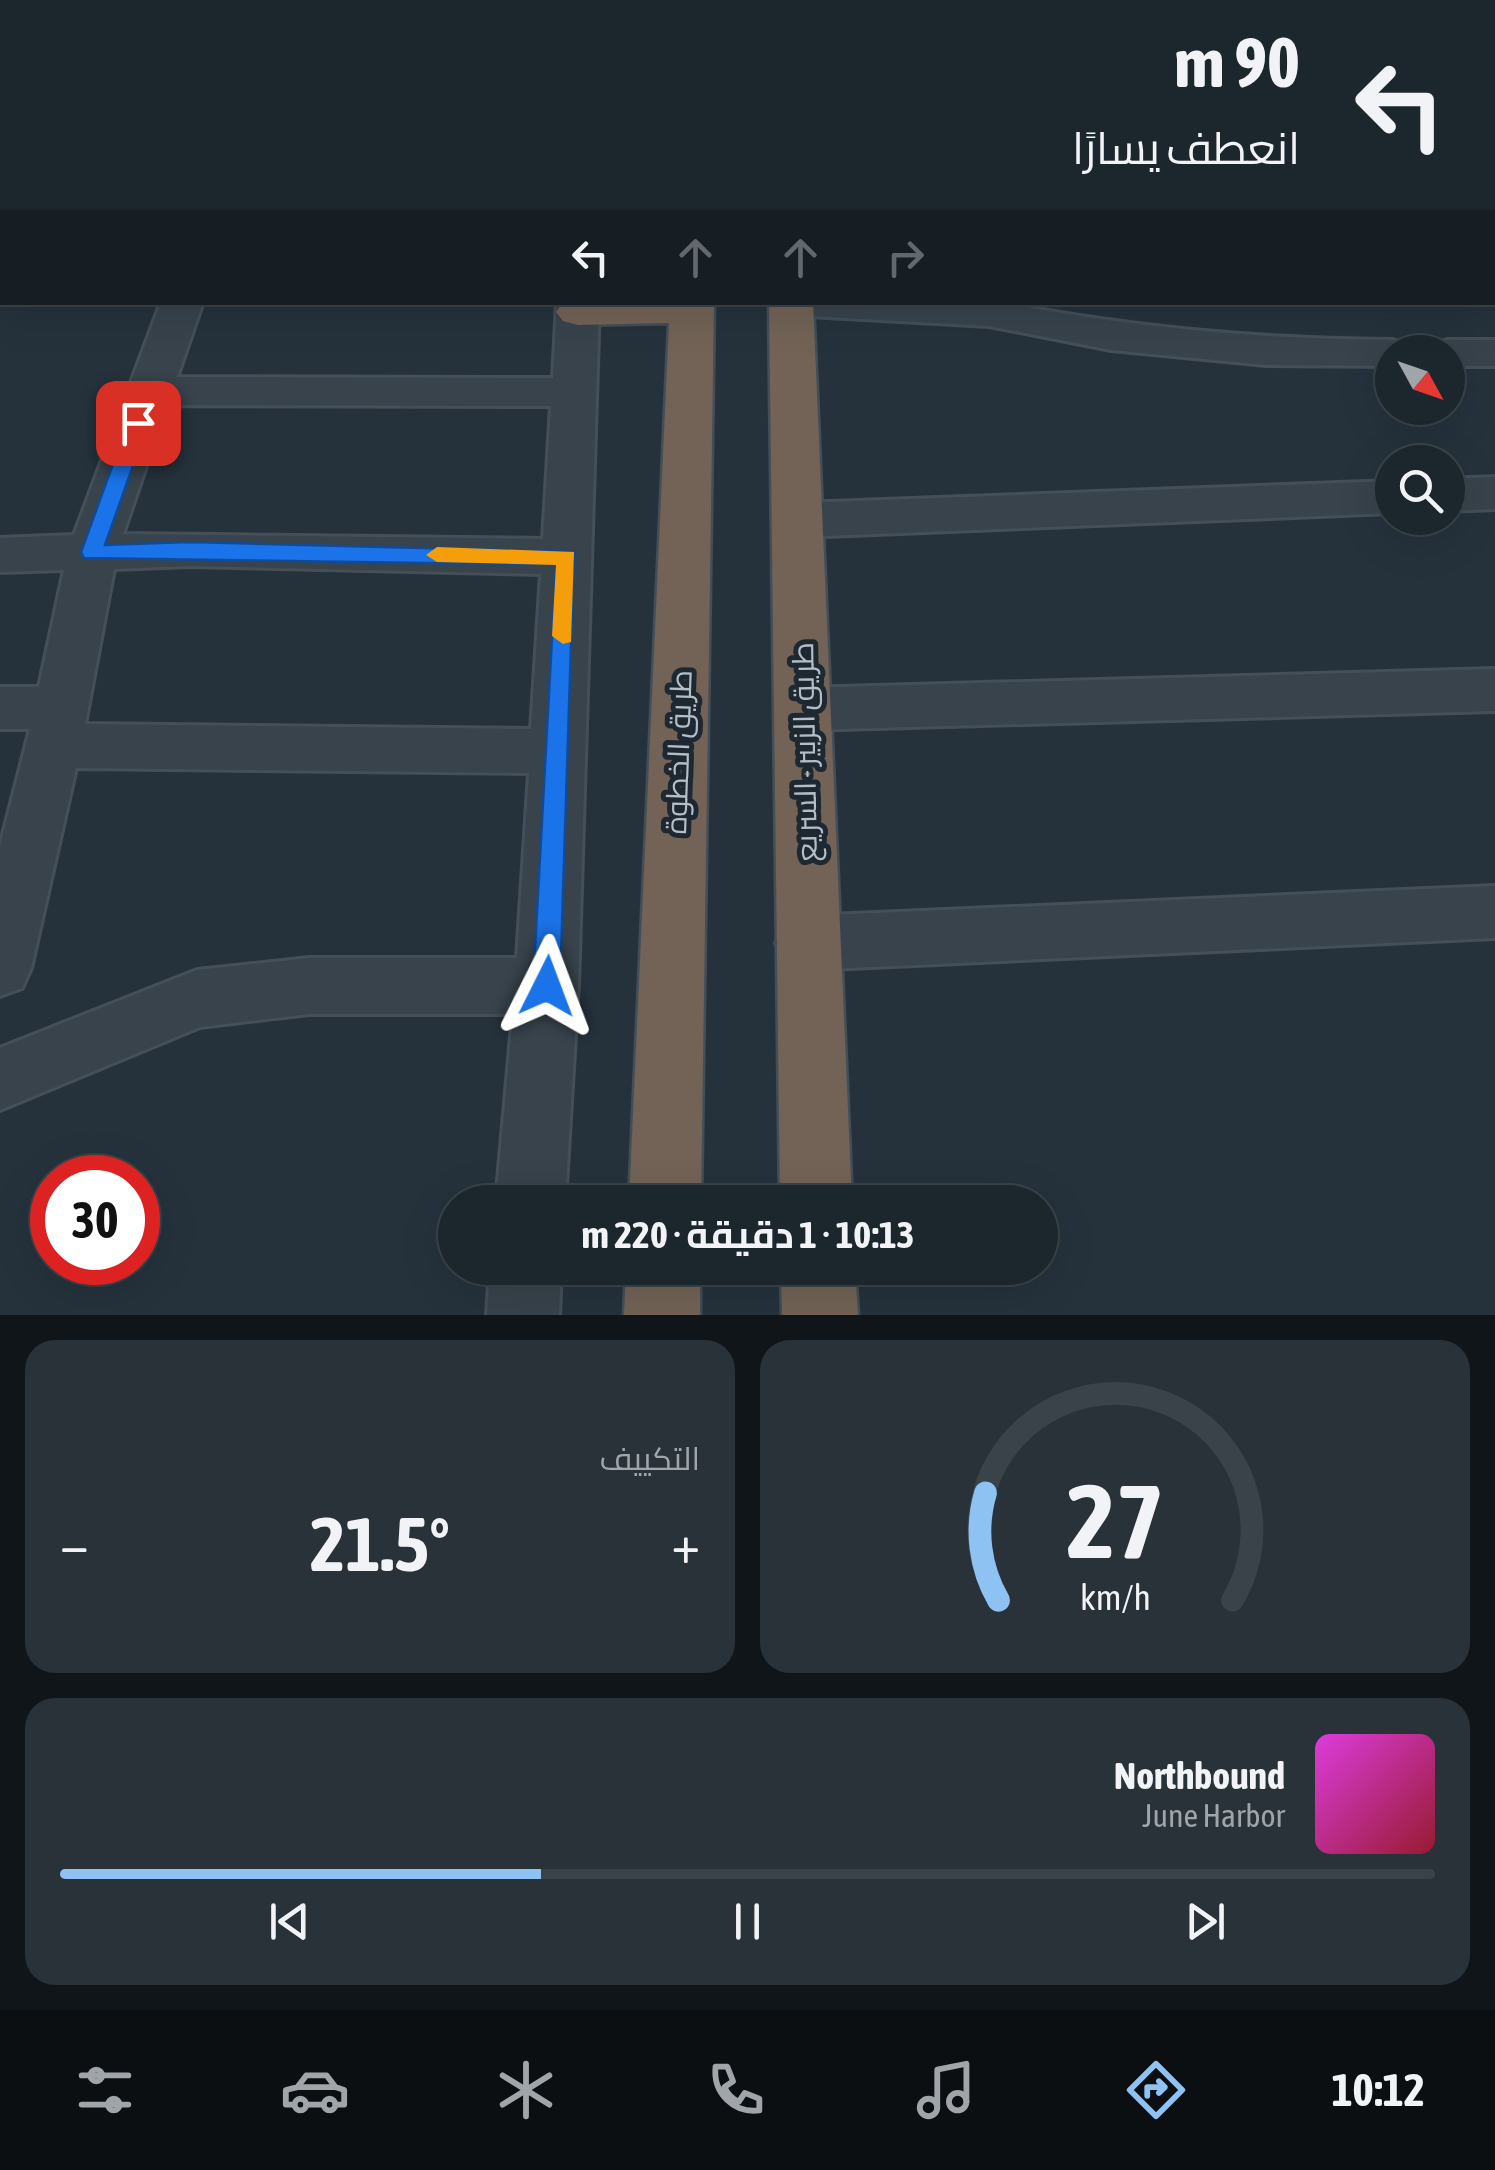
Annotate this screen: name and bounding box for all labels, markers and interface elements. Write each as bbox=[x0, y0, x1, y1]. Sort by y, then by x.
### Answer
text: 90 m bbox=[1174, 22, 1300, 102]
icon: left bbox=[1335, 40, 1465, 170]
text: انعطف يسارًا bbox=[1072, 122, 1300, 174]
icon: left bbox=[563, 230, 618, 285]
icon: ahead bbox=[668, 230, 723, 285]
icon: ahead bbox=[773, 230, 828, 285]
icon: right bbox=[878, 230, 933, 285]
north arrow bbox=[1375, 335, 1465, 425]
map controls bbox=[1375, 335, 1465, 535]
pin bbox=[96, 381, 181, 466]
icon: arrive bbox=[111, 396, 166, 451]
button: search bbox=[1375, 445, 1465, 535]
street label: طريق الزبير - السريع bbox=[785, 642, 827, 862]
street label: طريق الخطوة bbox=[658, 669, 700, 835]
position arrow bbox=[495, 934, 599, 1038]
speed limit sign: 30 bbox=[30, 1155, 160, 1285]
text: 10:13 · 1 دقيقة · 220 m bbox=[582, 1213, 914, 1256]
text: التكييف bbox=[600, 1440, 700, 1477]
text: 27 bbox=[1066, 1461, 1164, 1580]
text: 21.5° bbox=[310, 1501, 450, 1587]
text: − bbox=[60, 1512, 89, 1575]
text: + bbox=[671, 1512, 700, 1575]
text: km/h bbox=[1080, 1577, 1150, 1618]
text: Northbound bbox=[1114, 1754, 1285, 1797]
text: June Harbor bbox=[1142, 1797, 1285, 1834]
icon: previous bbox=[262, 1894, 317, 1949]
icon: pause bbox=[720, 1894, 775, 1949]
icon: next bbox=[1178, 1894, 1233, 1949]
icon: filters bbox=[70, 2055, 140, 2125]
icon: car bbox=[280, 2055, 350, 2125]
icon: climate bbox=[491, 2055, 561, 2125]
icon: phone bbox=[701, 2055, 771, 2125]
icon: music bbox=[911, 2055, 981, 2125]
icon: directions bbox=[1121, 2055, 1191, 2125]
text: 10:12 bbox=[1331, 2064, 1425, 2116]

